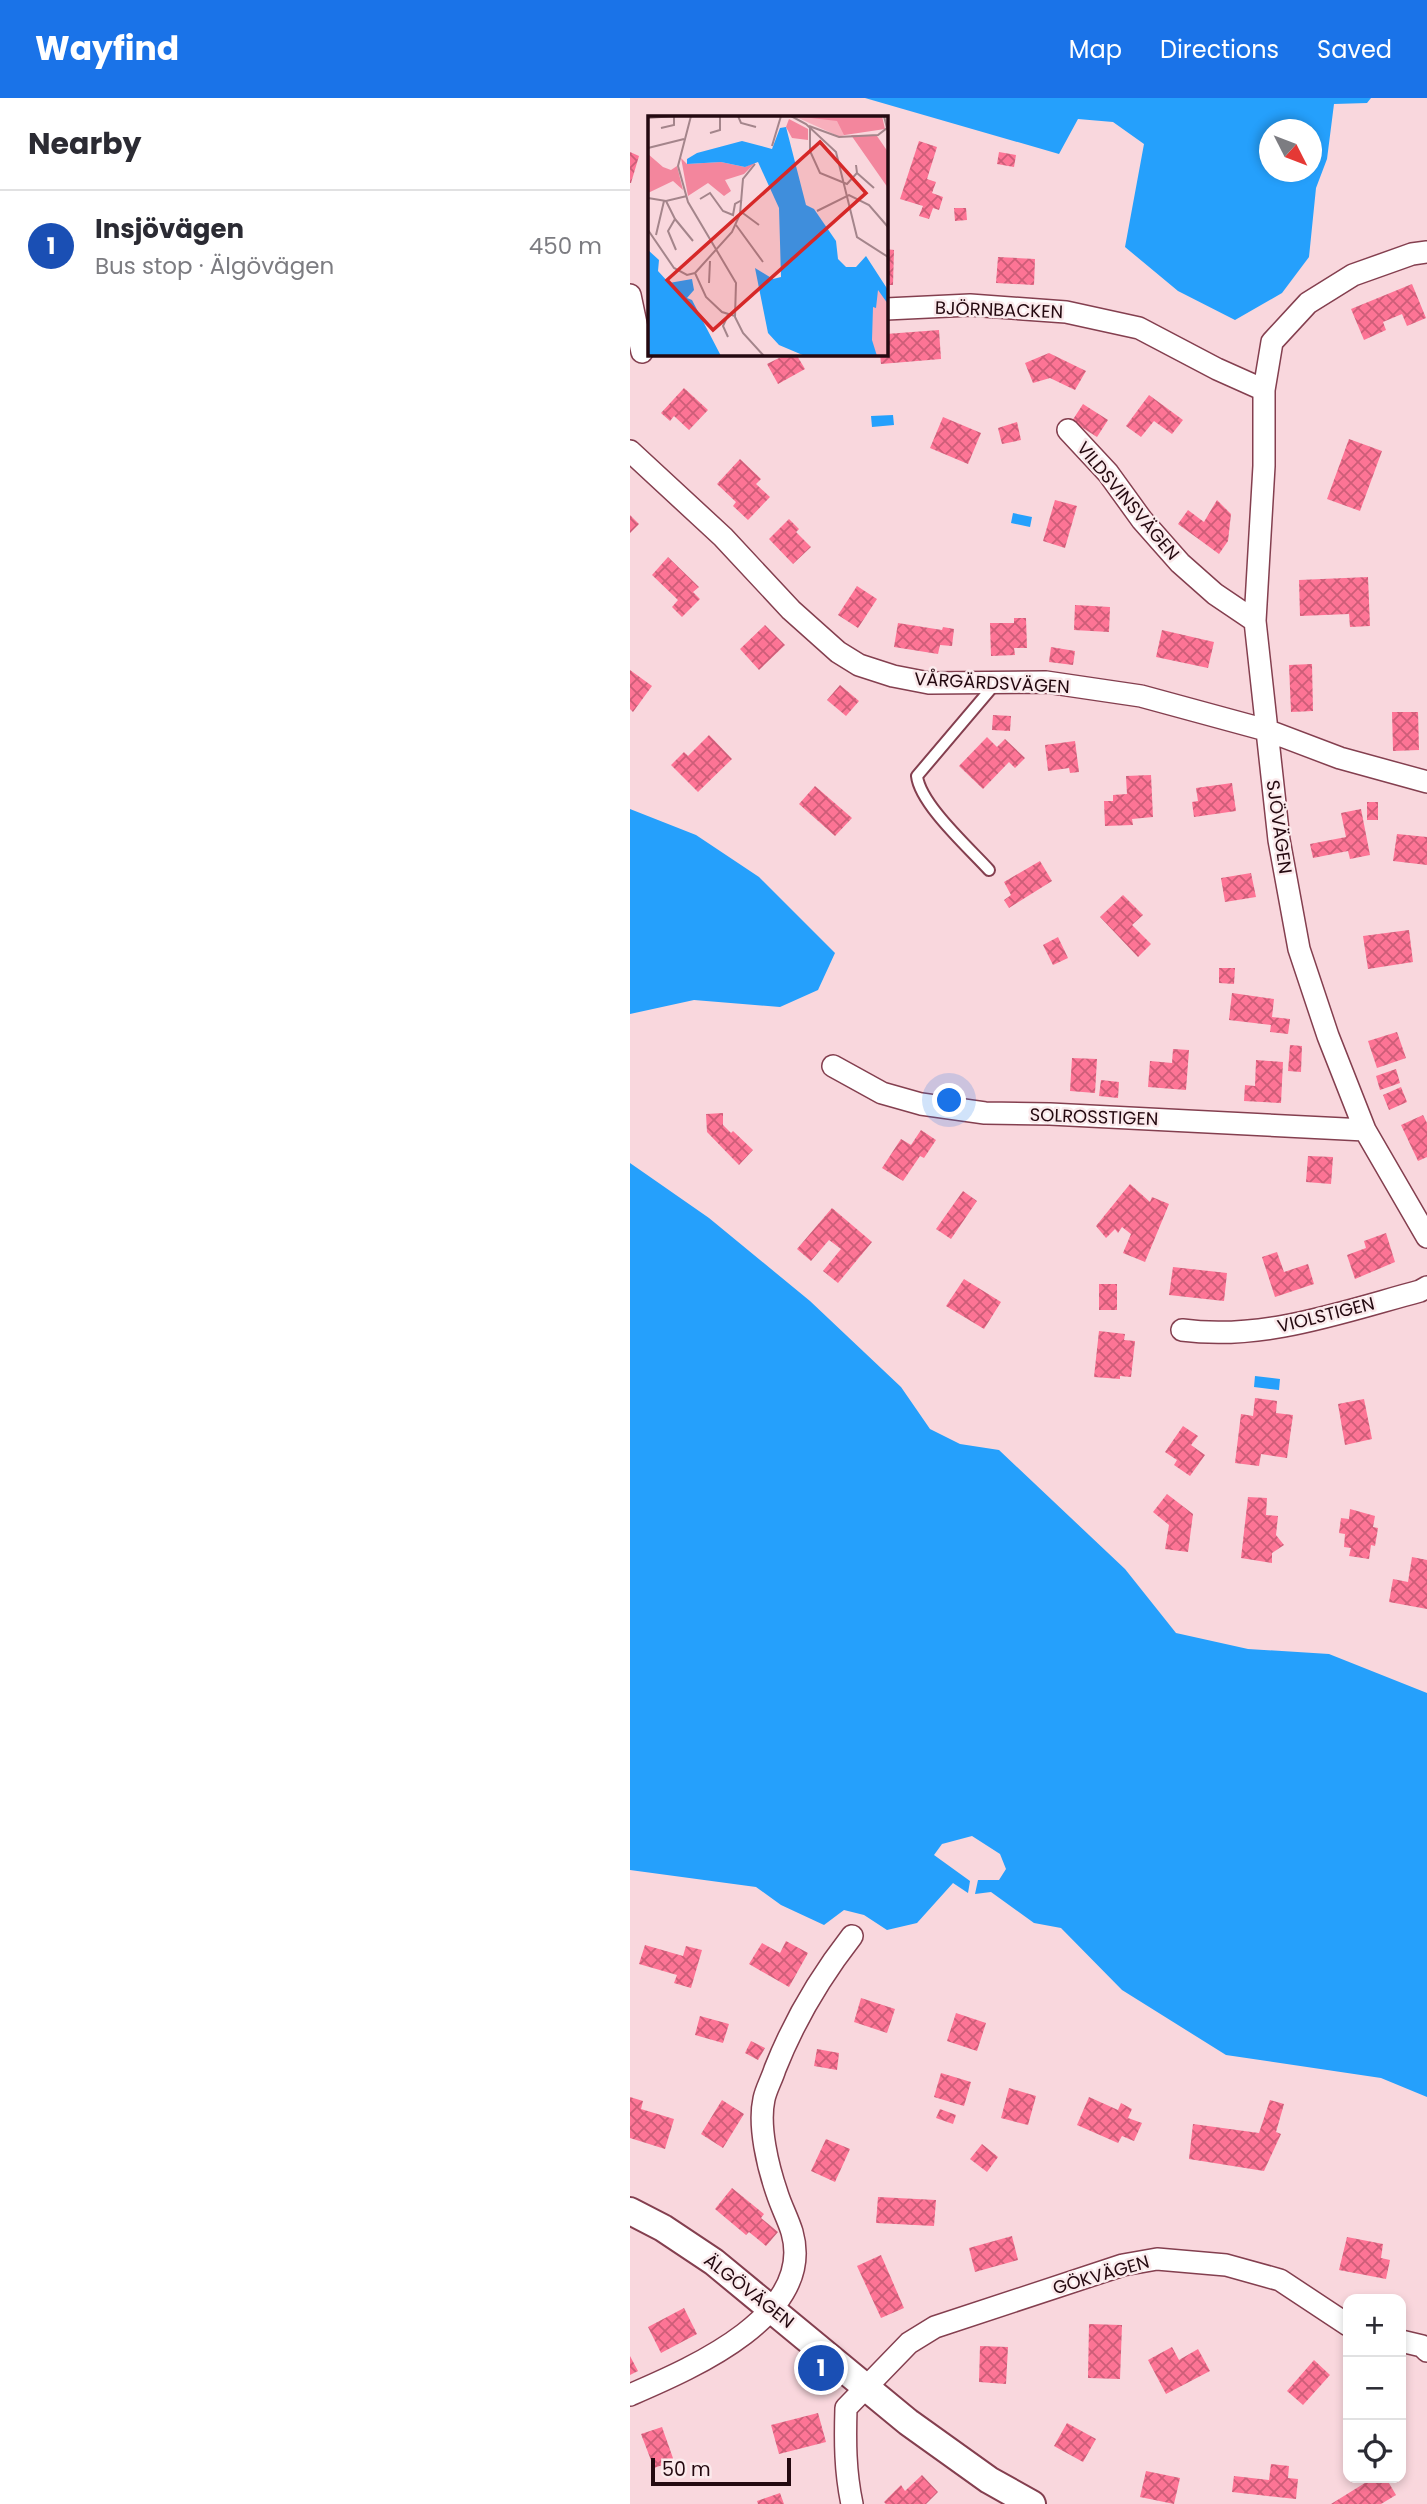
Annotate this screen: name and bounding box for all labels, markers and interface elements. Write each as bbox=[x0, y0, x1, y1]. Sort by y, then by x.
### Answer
text: Wayfind bbox=[35, 25, 179, 72]
text: Map bbox=[1069, 33, 1122, 66]
text: Directions bbox=[1160, 33, 1279, 66]
text: Saved bbox=[1317, 33, 1392, 66]
inset map bbox=[648, 116, 887, 355]
north arrow bbox=[1259, 119, 1322, 182]
text: Nearby bbox=[28, 122, 142, 165]
text: Insjövägen bbox=[95, 211, 244, 247]
text: 1 bbox=[47, 230, 55, 262]
text: 450 m bbox=[529, 230, 602, 262]
text: Bus stop · Älgövägen bbox=[95, 250, 334, 282]
street label: BJÖRNBACKEN bbox=[935, 295, 1063, 324]
street label: VILDSVINSVÄGEN bbox=[1071, 436, 1185, 565]
street label: VÅRGÄRDSVÄGEN bbox=[914, 666, 1070, 699]
street label: SJÖVÄGEN bbox=[1261, 778, 1298, 875]
your location bbox=[932, 1083, 966, 1117]
street label: SOLROSSTIGEN bbox=[1029, 1102, 1159, 1131]
street label: VIOLSTIGEN bbox=[1275, 1290, 1377, 1339]
street label: ÄLGÖVÄGEN bbox=[699, 2247, 800, 2334]
street label: GÖKVÄGEN bbox=[1050, 2249, 1152, 2300]
map controls bbox=[1343, 2294, 1406, 2483]
button: + bbox=[1343, 2294, 1406, 2357]
pin: 1 bbox=[798, 2342, 844, 2394]
button: − bbox=[1343, 2357, 1406, 2420]
button: locate bbox=[1343, 2420, 1406, 2483]
scale bar bbox=[651, 2455, 791, 2487]
text: 50 m bbox=[662, 2456, 711, 2483]

